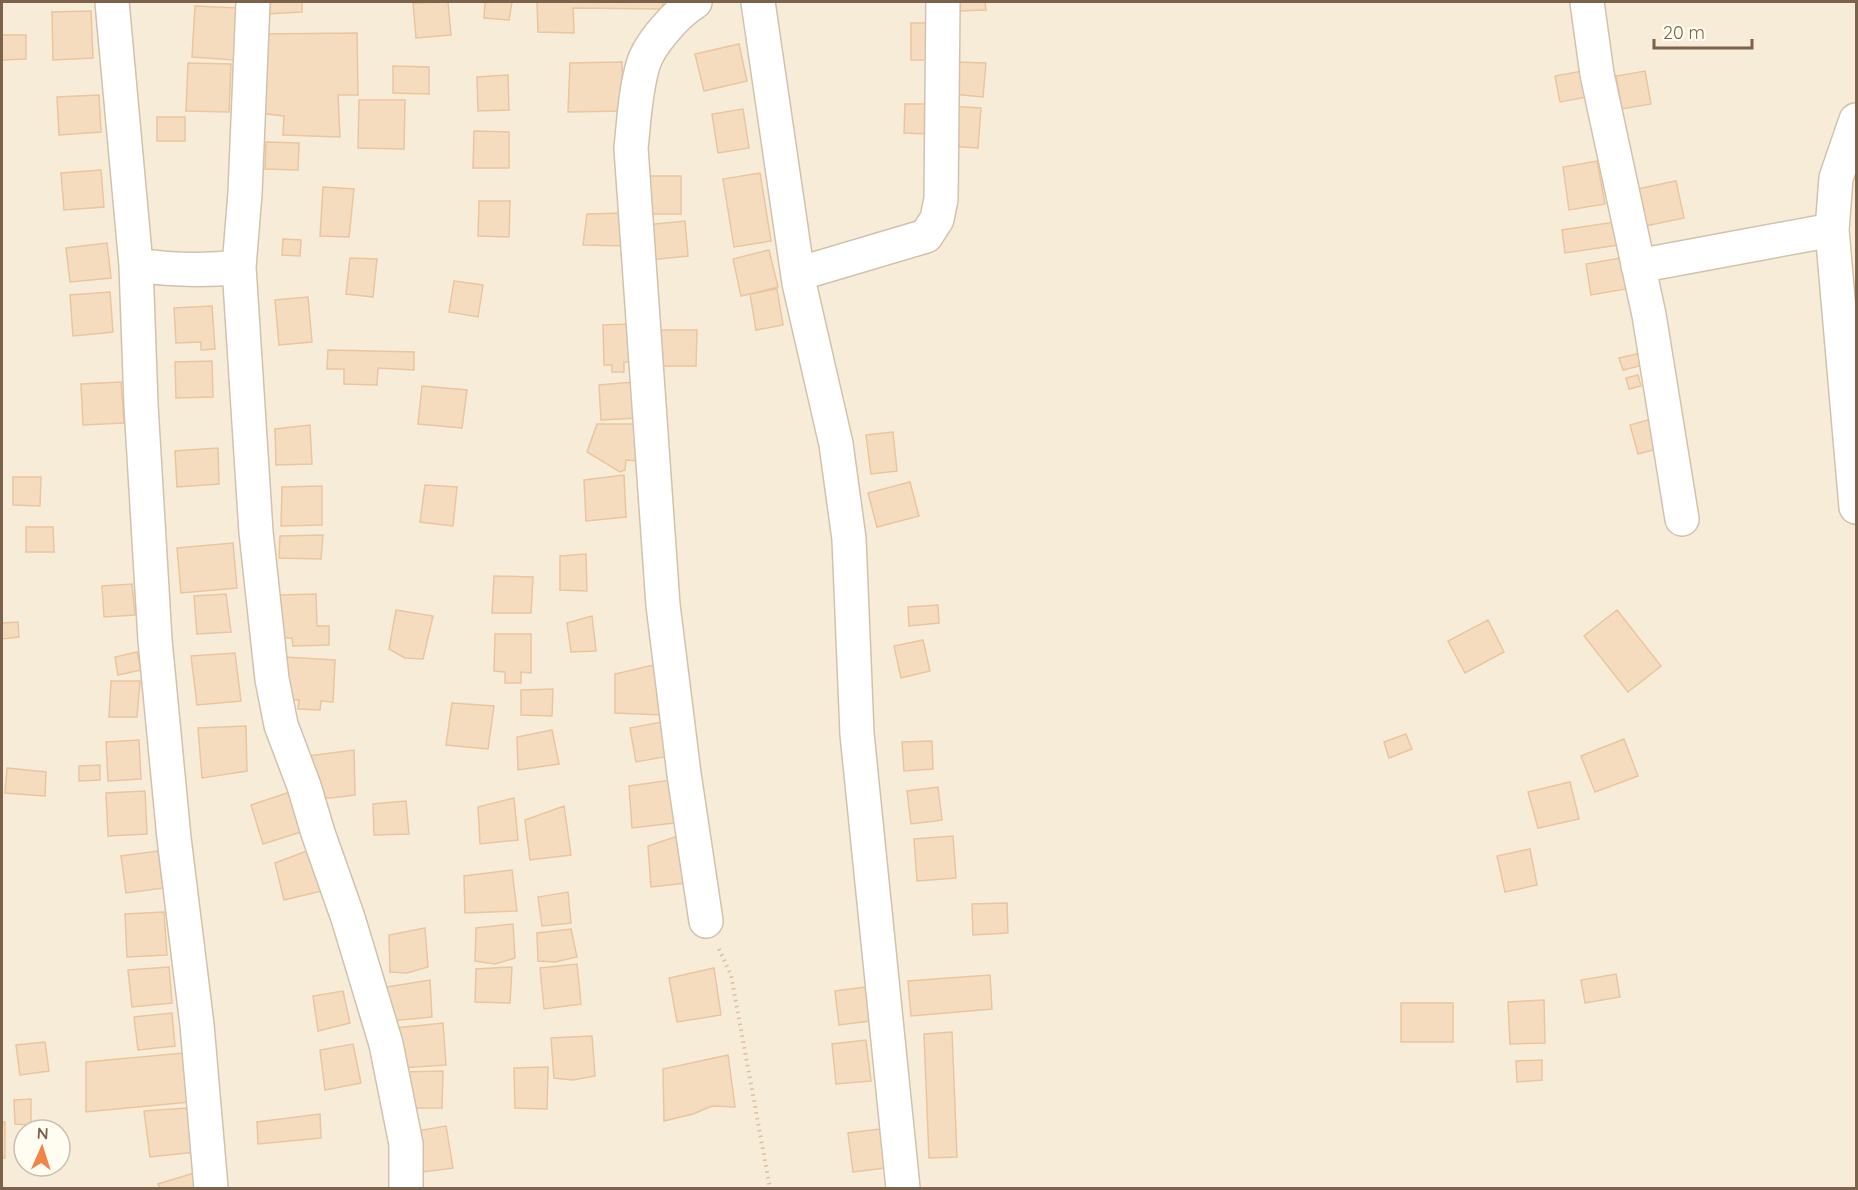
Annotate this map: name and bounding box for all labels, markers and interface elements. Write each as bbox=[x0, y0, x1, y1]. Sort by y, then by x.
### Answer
scale bar bbox=[1654, 12, 1752, 50]
text: 20 m bbox=[1663, 21, 1705, 44]
north arrow bbox=[12, 1118, 72, 1178]
text: N bbox=[36, 1123, 49, 1143]

